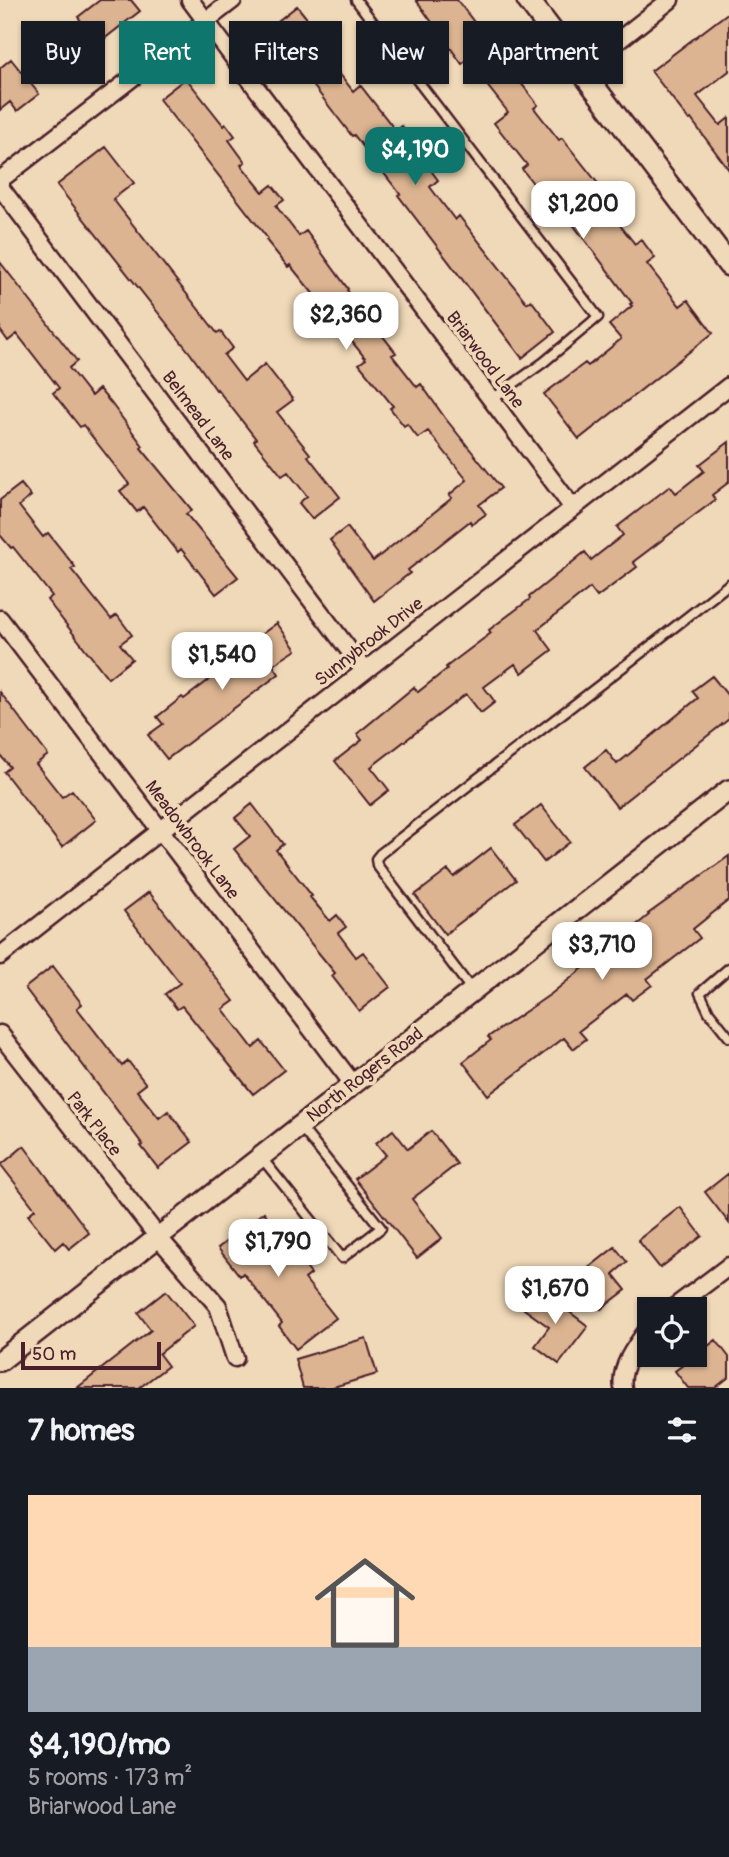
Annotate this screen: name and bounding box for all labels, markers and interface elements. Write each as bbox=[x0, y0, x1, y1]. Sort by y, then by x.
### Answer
chip: Buy bbox=[21, 21, 105, 84]
chip: Rent bbox=[119, 21, 215, 84]
chip: Filters bbox=[229, 21, 342, 84]
chip: New bbox=[356, 21, 449, 84]
chip: Apartment bbox=[463, 21, 623, 84]
pin: $4,190 bbox=[358, 128, 472, 187]
text: $4,190 bbox=[381, 135, 449, 164]
pin: $1,200 bbox=[526, 182, 640, 241]
text: $1,200 bbox=[547, 189, 619, 218]
pin: $2,360 bbox=[289, 292, 403, 352]
text: $2,360 bbox=[309, 300, 383, 329]
street label: Briarwood Lane bbox=[441, 307, 529, 413]
street label: Belmead Lane bbox=[157, 367, 239, 465]
street label: Sunnybrook Drive bbox=[310, 592, 428, 691]
pin: $1,540 bbox=[165, 632, 279, 692]
text: $1,540 bbox=[188, 640, 256, 669]
street label: Meadowbrook Lane bbox=[140, 776, 244, 904]
pin: $3,710 bbox=[545, 922, 659, 982]
text: $3,710 bbox=[568, 930, 636, 959]
street label: North Rogers Road bbox=[302, 1022, 428, 1128]
street label: Park Place bbox=[62, 1087, 127, 1161]
pin: $1,790 bbox=[221, 1220, 335, 1279]
text: $1,790 bbox=[244, 1227, 312, 1256]
pin: $1,670 bbox=[498, 1266, 612, 1326]
text: $1,670 bbox=[521, 1274, 589, 1303]
map controls bbox=[637, 1297, 707, 1367]
button: locate bbox=[637, 1297, 707, 1367]
scale bar bbox=[21, 1339, 161, 1371]
text: 50 m bbox=[32, 1342, 76, 1366]
icon: filters bbox=[663, 1411, 701, 1449]
text: 7 homes bbox=[28, 1412, 135, 1449]
icon: home bbox=[302, 1540, 428, 1666]
text: $4,190/mo bbox=[28, 1726, 170, 1763]
text: 5 rooms · 173 m² bbox=[28, 1763, 192, 1792]
text: Briarwood Lane bbox=[28, 1792, 176, 1821]

